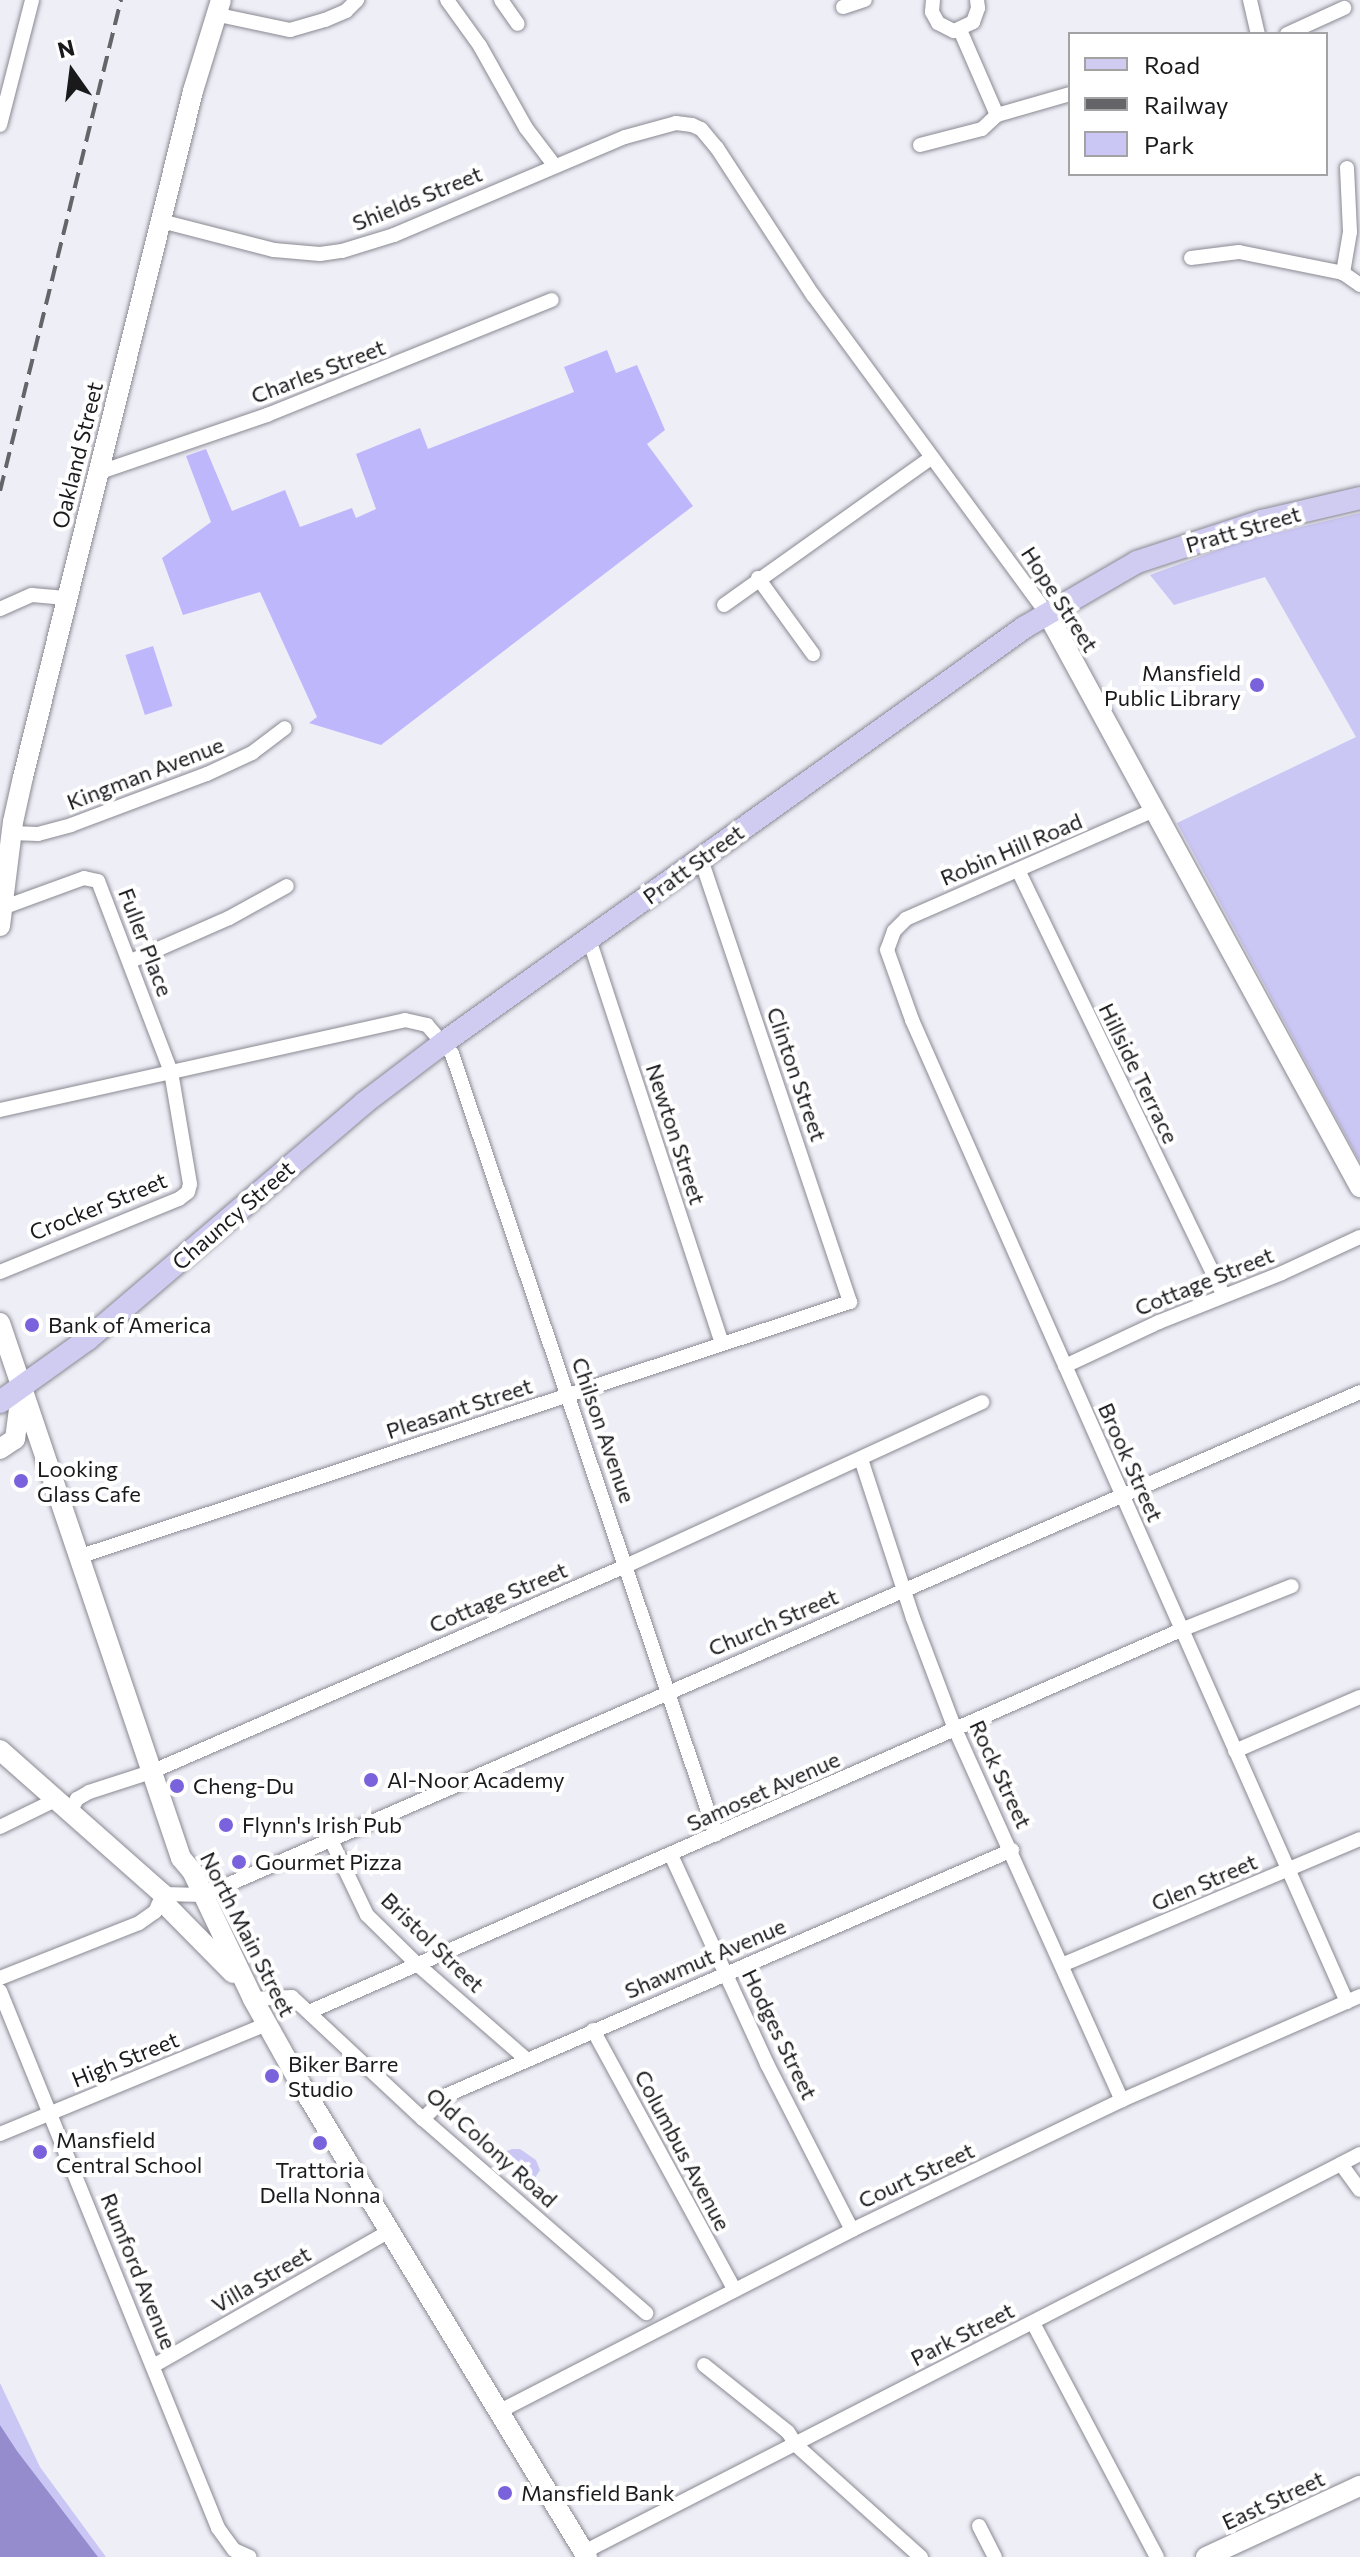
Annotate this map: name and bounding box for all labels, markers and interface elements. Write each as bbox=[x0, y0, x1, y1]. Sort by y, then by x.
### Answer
north arrow bbox=[32, 32, 112, 112]
legend bbox=[1068, 32, 1328, 176]
text: N bbox=[55, 33, 77, 63]
text: Road bbox=[1144, 50, 1200, 79]
text: Railway bbox=[1144, 90, 1229, 119]
text: Park bbox=[1144, 130, 1194, 159]
street label: Shields Street bbox=[348, 160, 486, 236]
street label: Charles Street bbox=[247, 333, 389, 409]
street label: Oakland Street bbox=[46, 379, 108, 531]
street label: Pratt Street bbox=[1182, 500, 1304, 558]
street label: Hope Street bbox=[1016, 541, 1104, 657]
place label: Mansfield Public Library bbox=[1104, 659, 1241, 710]
marker: Mansfield Public Library bbox=[1248, 676, 1266, 694]
street label: Kingman Avenue bbox=[63, 731, 227, 815]
street label: Robin Hill Road bbox=[936, 807, 1086, 891]
street label: Pratt Street bbox=[637, 819, 749, 909]
street label: Fuller Place bbox=[113, 884, 179, 1000]
street label: Hillside Terrace bbox=[1094, 999, 1184, 1147]
street label: Clinton Street bbox=[762, 1004, 832, 1144]
street label: Newton Street bbox=[641, 1060, 711, 1208]
street label: Chauncy Street bbox=[167, 1155, 299, 1275]
street label: Crocker Street bbox=[26, 1166, 170, 1246]
street label: Cottage Street bbox=[1131, 1241, 1277, 1321]
place label: Bank of America bbox=[48, 1312, 211, 1338]
marker: Bank of America bbox=[23, 1316, 41, 1334]
street label: Chilson Avenue bbox=[567, 1354, 641, 1506]
street label: Pleasant Street bbox=[383, 1372, 535, 1444]
street label: Brook Street bbox=[1093, 1399, 1169, 1525]
place label: Looking Glass Cafe bbox=[37, 1455, 141, 1506]
marker: Looking Glass Cafe bbox=[12, 1472, 30, 1490]
street label: Cottage Street bbox=[425, 1556, 571, 1638]
street label: Church Street bbox=[704, 1583, 842, 1661]
street label: Rock Street bbox=[964, 1716, 1038, 1832]
street label: Samoset Avenue bbox=[682, 1745, 844, 1837]
place label: Al-Noor Academy bbox=[387, 1767, 565, 1793]
marker: Al-Noor Academy bbox=[362, 1771, 380, 1789]
place label: Cheng-Du bbox=[193, 1773, 294, 1799]
marker: Cheng-Du bbox=[168, 1777, 186, 1795]
place label: Flynn's Irish Pub bbox=[242, 1812, 402, 1838]
marker: Flynn's Irish Pub bbox=[217, 1816, 235, 1834]
street label: North Main Street bbox=[195, 1847, 301, 2021]
street label: Glen Street bbox=[1147, 1848, 1261, 1916]
place label: Gourmet Pizza bbox=[255, 1849, 402, 1875]
marker: Gourmet Pizza bbox=[230, 1853, 248, 1871]
street label: Bristol Street bbox=[376, 1886, 490, 1998]
street label: Shawmut Avenue bbox=[620, 1912, 790, 2004]
street label: Hodges Street bbox=[737, 1964, 823, 2104]
street label: High Street bbox=[68, 2026, 182, 2092]
place label: Biker Barre Studio bbox=[288, 2050, 398, 2102]
street label: Columbus Avenue bbox=[630, 2065, 736, 2235]
marker: Biker Barre Studio bbox=[263, 2067, 281, 2085]
street label: Old Colony Road bbox=[421, 2081, 563, 2213]
place label: Mansfield Central School bbox=[56, 2126, 202, 2178]
marker: Trattoria Della Nonna bbox=[311, 2134, 329, 2152]
street label: Court Street bbox=[854, 2137, 978, 2213]
marker: Mansfield Central School bbox=[31, 2143, 49, 2161]
place label: Trattoria Della Nonna bbox=[259, 2156, 381, 2208]
street label: Rumford Avenue bbox=[96, 2189, 182, 2353]
street label: Villa Street bbox=[207, 2240, 315, 2318]
street label: Park Street bbox=[906, 2297, 1018, 2371]
street label: East Street bbox=[1218, 2465, 1328, 2535]
place label: Mansfield Bank bbox=[521, 2480, 675, 2506]
marker: Mansfield Bank bbox=[496, 2484, 514, 2502]

